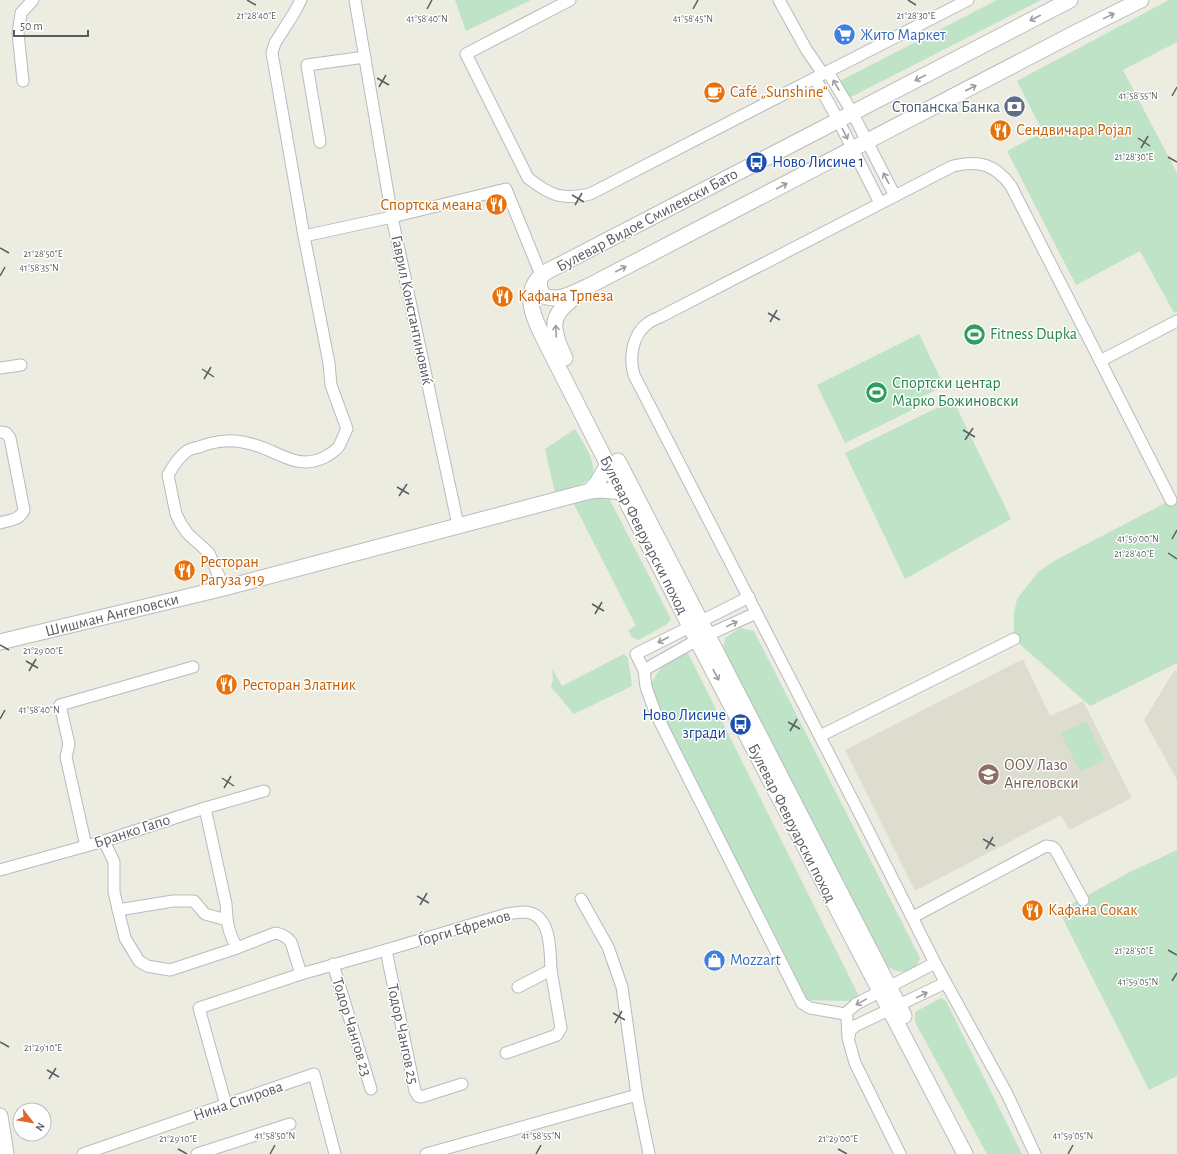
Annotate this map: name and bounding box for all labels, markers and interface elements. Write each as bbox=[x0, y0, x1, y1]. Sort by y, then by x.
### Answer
text: 21°28'40"E bbox=[236, 11, 276, 21]
text: 21°28'30"E bbox=[897, 11, 936, 21]
scale bar bbox=[14, 12, 88, 38]
one-way arrow bbox=[1103, 12, 1115, 19]
text: 41°58'40"N bbox=[406, 14, 448, 24]
text: 41°58'45"N bbox=[673, 14, 713, 24]
one-way arrow bbox=[1029, 15, 1041, 22]
text: 50 m bbox=[20, 20, 43, 32]
supermarket icon: Жито Маркет bbox=[831, 22, 857, 48]
place label: Жито Маркет bbox=[860, 27, 946, 43]
one-way arrow bbox=[914, 74, 926, 82]
cafe icon: Café „Sunshine“ bbox=[701, 79, 727, 105]
one-way arrow bbox=[832, 80, 840, 91]
one-way arrow bbox=[965, 83, 977, 91]
place label: Café „Sunshine“ bbox=[730, 84, 828, 100]
text: 41°58'55"N bbox=[1118, 91, 1158, 101]
bank icon: Стопанска Банка bbox=[1002, 94, 1028, 120]
place label: Стопанска Банка bbox=[892, 99, 1000, 115]
restaurant icon: Сендвичара Ројал bbox=[987, 117, 1013, 143]
place label: Сендвичара Ројал bbox=[1016, 122, 1132, 139]
one-way arrow bbox=[842, 128, 850, 140]
bus stop icon: Ново Лисиче 1 bbox=[743, 149, 769, 175]
text: 21°28'30"E bbox=[1115, 152, 1154, 162]
place label: Ново Лисиче 1 bbox=[772, 154, 864, 170]
street label: Булевар Видое Смилевски Бато bbox=[554, 165, 741, 275]
one-way arrow bbox=[881, 172, 889, 184]
one-way arrow bbox=[776, 182, 788, 189]
restaurant icon: Спортска меана bbox=[484, 192, 510, 218]
place label: Спортска меана bbox=[380, 197, 482, 213]
street label: Гаврил Константиновиќ bbox=[388, 234, 436, 387]
text: 21°28'50"E bbox=[24, 249, 63, 259]
text: 41°58'35"N bbox=[19, 263, 59, 273]
one-way arrow bbox=[615, 265, 627, 272]
restaurant icon: Кафана Трпеза bbox=[490, 283, 516, 309]
place label: Кафана Трпеза bbox=[518, 288, 614, 304]
sports icon: Fitness Dupka bbox=[961, 321, 987, 347]
one-way arrow bbox=[552, 324, 559, 337]
place label: Fitness Dupka bbox=[990, 326, 1077, 342]
place label: Спортски центар Марко Божиновски bbox=[892, 375, 1019, 409]
sports icon: Спортски центар Марко Божиновски bbox=[863, 379, 889, 405]
street label: Булевар Февруарски поход bbox=[596, 453, 691, 617]
text: 41°59'00"N bbox=[1117, 534, 1159, 544]
text: 21°28'40"E bbox=[1114, 549, 1154, 559]
place label: Ресторан Рагуза 919 bbox=[200, 554, 265, 589]
restaurant icon: Ресторан Рагуза 919 bbox=[172, 558, 198, 584]
street label: Шишман Ангеловски bbox=[43, 591, 181, 639]
one-way arrow bbox=[726, 620, 738, 627]
one-way arrow bbox=[658, 637, 670, 644]
text: 21°29'00"E bbox=[23, 646, 63, 656]
one-way arrow bbox=[712, 669, 720, 681]
restaurant icon: Ресторан Златник bbox=[213, 672, 239, 698]
place label: Ресторан Златник bbox=[242, 677, 357, 693]
text: 41°58'40"N bbox=[18, 705, 60, 715]
place label: Ново Лисиче згради bbox=[642, 707, 726, 741]
bus stop icon: Ново Лисиче згради bbox=[728, 711, 754, 737]
street label: Булевар Февруарски поход bbox=[744, 741, 839, 905]
place label: ООУ Лазо Ангеловски bbox=[1004, 757, 1079, 791]
school or university icon: ООУ Лазо Ангеловски bbox=[975, 761, 1001, 787]
street label: Бранко Гапо bbox=[92, 811, 172, 851]
restaurant icon: Кафана Сокак bbox=[1020, 897, 1046, 923]
place label: Кафана Сокак bbox=[1048, 902, 1138, 918]
street label: Ѓорги Ефремов bbox=[415, 905, 512, 949]
text: 21°28'50"E bbox=[1115, 946, 1154, 956]
shop icon: Mozzart bbox=[702, 947, 728, 973]
place label: Mozzart bbox=[730, 952, 781, 968]
street label: Тодор Чангов 23 bbox=[329, 976, 375, 1078]
text: 41°59'05"N bbox=[1118, 977, 1158, 987]
street label: Тодор Чангов 25 bbox=[385, 982, 421, 1086]
one-way arrow bbox=[916, 991, 928, 998]
one-way arrow bbox=[855, 998, 867, 1006]
text: 21°29'10"E bbox=[24, 1043, 62, 1053]
street label: Нина Спирова bbox=[191, 1078, 285, 1124]
north arrow bbox=[12, 1102, 52, 1142]
text: N bbox=[33, 1121, 47, 1133]
text: 41°58'50"N bbox=[255, 1131, 295, 1141]
text: 41°58'55"N bbox=[521, 1131, 561, 1141]
text: 41°59'05"N bbox=[1053, 1131, 1093, 1141]
text: 21°29'10"E bbox=[159, 1134, 197, 1144]
text: 21°29'00"E bbox=[818, 1134, 858, 1144]

